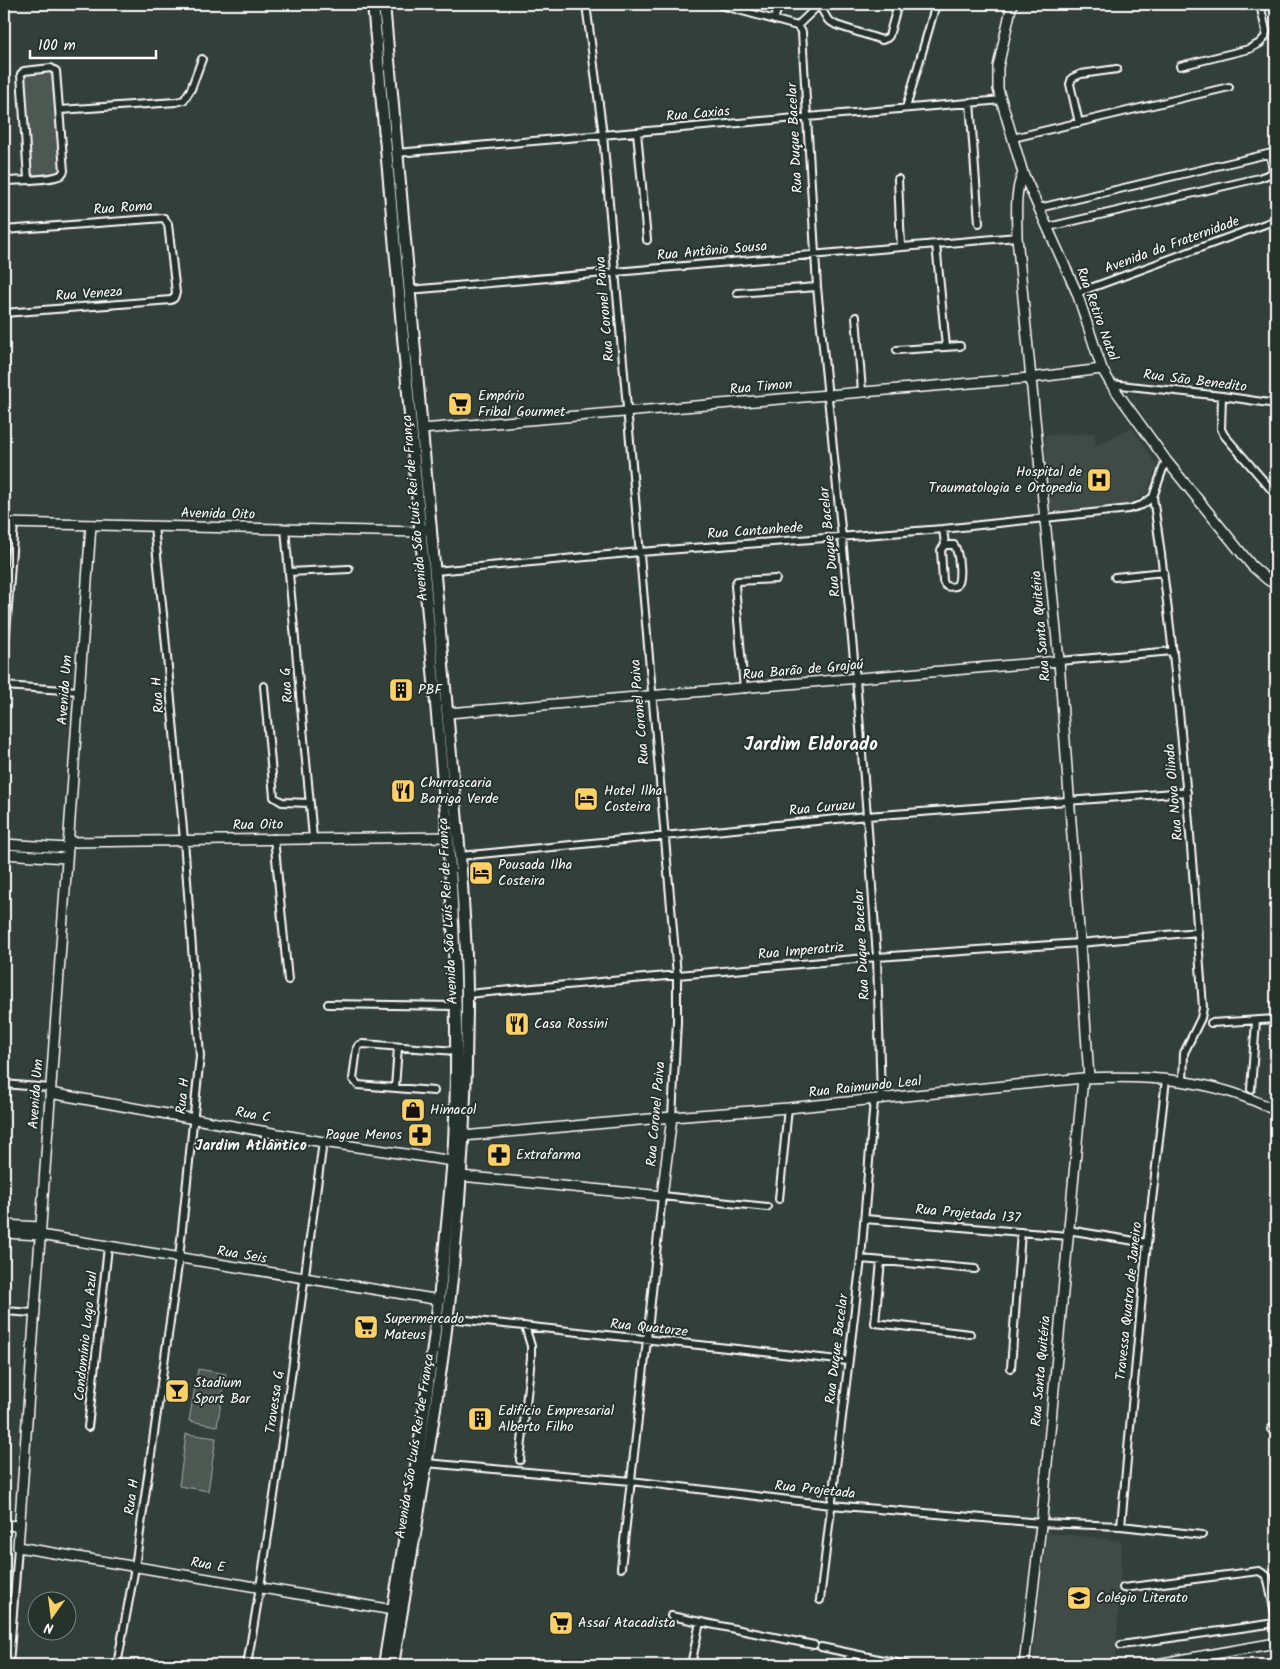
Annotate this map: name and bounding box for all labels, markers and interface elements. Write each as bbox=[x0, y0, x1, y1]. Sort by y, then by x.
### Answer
scale bar bbox=[30, 28, 156, 60]
text: 100 m bbox=[38, 34, 76, 58]
street label: Rua Duque Bacelar bbox=[781, 81, 809, 194]
street label: Rua Caxias bbox=[665, 100, 731, 128]
street label: Rua Roma bbox=[93, 195, 153, 221]
street label: Avenida da Fraternidade bbox=[1101, 210, 1243, 280]
street label: Rua Antônio Sousa bbox=[656, 235, 768, 267]
street label: Rua Coronel Paiva bbox=[589, 255, 621, 363]
street label: Rua Retiro Natal bbox=[1070, 264, 1124, 365]
street label: Rua Veneza bbox=[55, 281, 123, 307]
street label: Rua São Benedito bbox=[1142, 364, 1248, 398]
street label: Rua Timon bbox=[729, 373, 793, 401]
place label: Empório Fribal Gourmet bbox=[478, 385, 566, 423]
supermarket icon: Empório Fribal Gourmet bbox=[447, 391, 473, 417]
street label: Avenida São Luís Rei de França bbox=[396, 414, 434, 602]
place label: Hospital de Traumatologia e Ortopedia bbox=[928, 461, 1083, 499]
hospital icon: Hospital de Traumatologia e Ortopedia bbox=[1086, 467, 1112, 493]
street label: Rua Duque Bacelar bbox=[813, 484, 847, 598]
street label: Avenida Oito bbox=[181, 502, 255, 526]
street label: Rua Cantanhede bbox=[706, 517, 804, 545]
street label: Rua Santa Quitéria bbox=[1025, 570, 1057, 682]
street label: Avenida Um bbox=[52, 654, 78, 726]
street label: Rua Barão de Grajaú bbox=[742, 654, 865, 686]
street label: Rua Coronel Paiva bbox=[624, 658, 656, 766]
street label: Rua G bbox=[274, 666, 300, 704]
street label: Rua H bbox=[145, 676, 171, 714]
building icon: PBF bbox=[388, 677, 414, 703]
place label: PBF bbox=[418, 679, 444, 701]
district label: Jardim Eldorado bbox=[744, 730, 878, 760]
street label: Rua Nova Olinda bbox=[1159, 743, 1189, 841]
place label: Churrascaria Barriga Verde bbox=[420, 772, 499, 810]
restaurant icon: Churrascaria Barriga Verde bbox=[390, 778, 416, 804]
place label: Hotel Ilha Costeira bbox=[604, 780, 662, 818]
hotel icon: Hotel Ilha Costeira bbox=[573, 786, 599, 812]
street label: Rua Curuzu bbox=[788, 794, 856, 822]
street label: Rua Oito bbox=[232, 814, 284, 836]
street label: Avenida São Luís Rei de França bbox=[432, 817, 464, 1005]
place label: Pousada Ilha Costeira bbox=[498, 854, 572, 892]
hotel icon: Pousada Ilha Costeira bbox=[468, 860, 494, 886]
street label: Rua Duque Bacelar bbox=[848, 888, 876, 1001]
street label: Rua Imperatriz bbox=[757, 936, 845, 966]
restaurant icon: Casa Rossini bbox=[504, 1011, 530, 1037]
place label: Casa Rossini bbox=[534, 1013, 608, 1035]
street label: Avenida Um bbox=[23, 1058, 49, 1130]
street label: Rua Coronel Paiva bbox=[640, 1060, 672, 1168]
street label: Rua Raimundo Leal bbox=[807, 1070, 923, 1104]
street label: Rua H bbox=[170, 1077, 196, 1115]
shop icon: Himacol bbox=[400, 1097, 426, 1123]
place label: Himacol bbox=[430, 1099, 477, 1121]
street label: Rua C bbox=[234, 1101, 272, 1129]
pharmacy icon: Pague Menos bbox=[407, 1122, 433, 1148]
place label: Pague Menos bbox=[325, 1124, 402, 1146]
district label: Jardim Atlântico bbox=[195, 1134, 307, 1158]
pharmacy icon: Extrafarma bbox=[486, 1142, 512, 1168]
place label: Extrafarma bbox=[516, 1144, 581, 1166]
street label: Rua Projetada 137 bbox=[914, 1198, 1022, 1230]
street label: Travessa Quatro de Janeiro bbox=[1110, 1221, 1148, 1381]
street label: Rua Seis bbox=[216, 1240, 269, 1270]
street label: Condomínio Lago Azul bbox=[68, 1269, 104, 1402]
street label: Rua Duque Bacelar bbox=[819, 1291, 855, 1405]
place label: Supermercado Mateus bbox=[384, 1308, 464, 1346]
street label: Rua Quatorze bbox=[609, 1313, 690, 1343]
supermarket icon: Supermercado Mateus bbox=[353, 1314, 379, 1340]
street label: Rua Santa Quitéria bbox=[1025, 1315, 1057, 1427]
street label: Avenida São Luís Rei de França bbox=[390, 1352, 440, 1540]
street label: Travessa G bbox=[260, 1369, 290, 1435]
place label: Stadium Sport Bar bbox=[194, 1372, 252, 1410]
bar icon: Stadium Sport Bar bbox=[164, 1378, 190, 1404]
place label: Edifício Empresarial Alberto Filho bbox=[498, 1400, 615, 1438]
building icon: Edifício Empresarial Alberto Filho bbox=[467, 1406, 493, 1432]
street label: Rua Projetada bbox=[774, 1475, 856, 1505]
street label: Rua H bbox=[119, 1477, 145, 1517]
street label: Rua E bbox=[189, 1551, 228, 1579]
school or university icon: Colégio Literato bbox=[1066, 1585, 1092, 1611]
place label: Colégio Literato bbox=[1096, 1587, 1188, 1609]
north arrow bbox=[28, 1592, 78, 1642]
supermarket icon: Assaí Atacadista bbox=[548, 1610, 574, 1636]
place label: Assaí Atacadista bbox=[578, 1612, 676, 1634]
text: N bbox=[42, 1616, 56, 1639]

